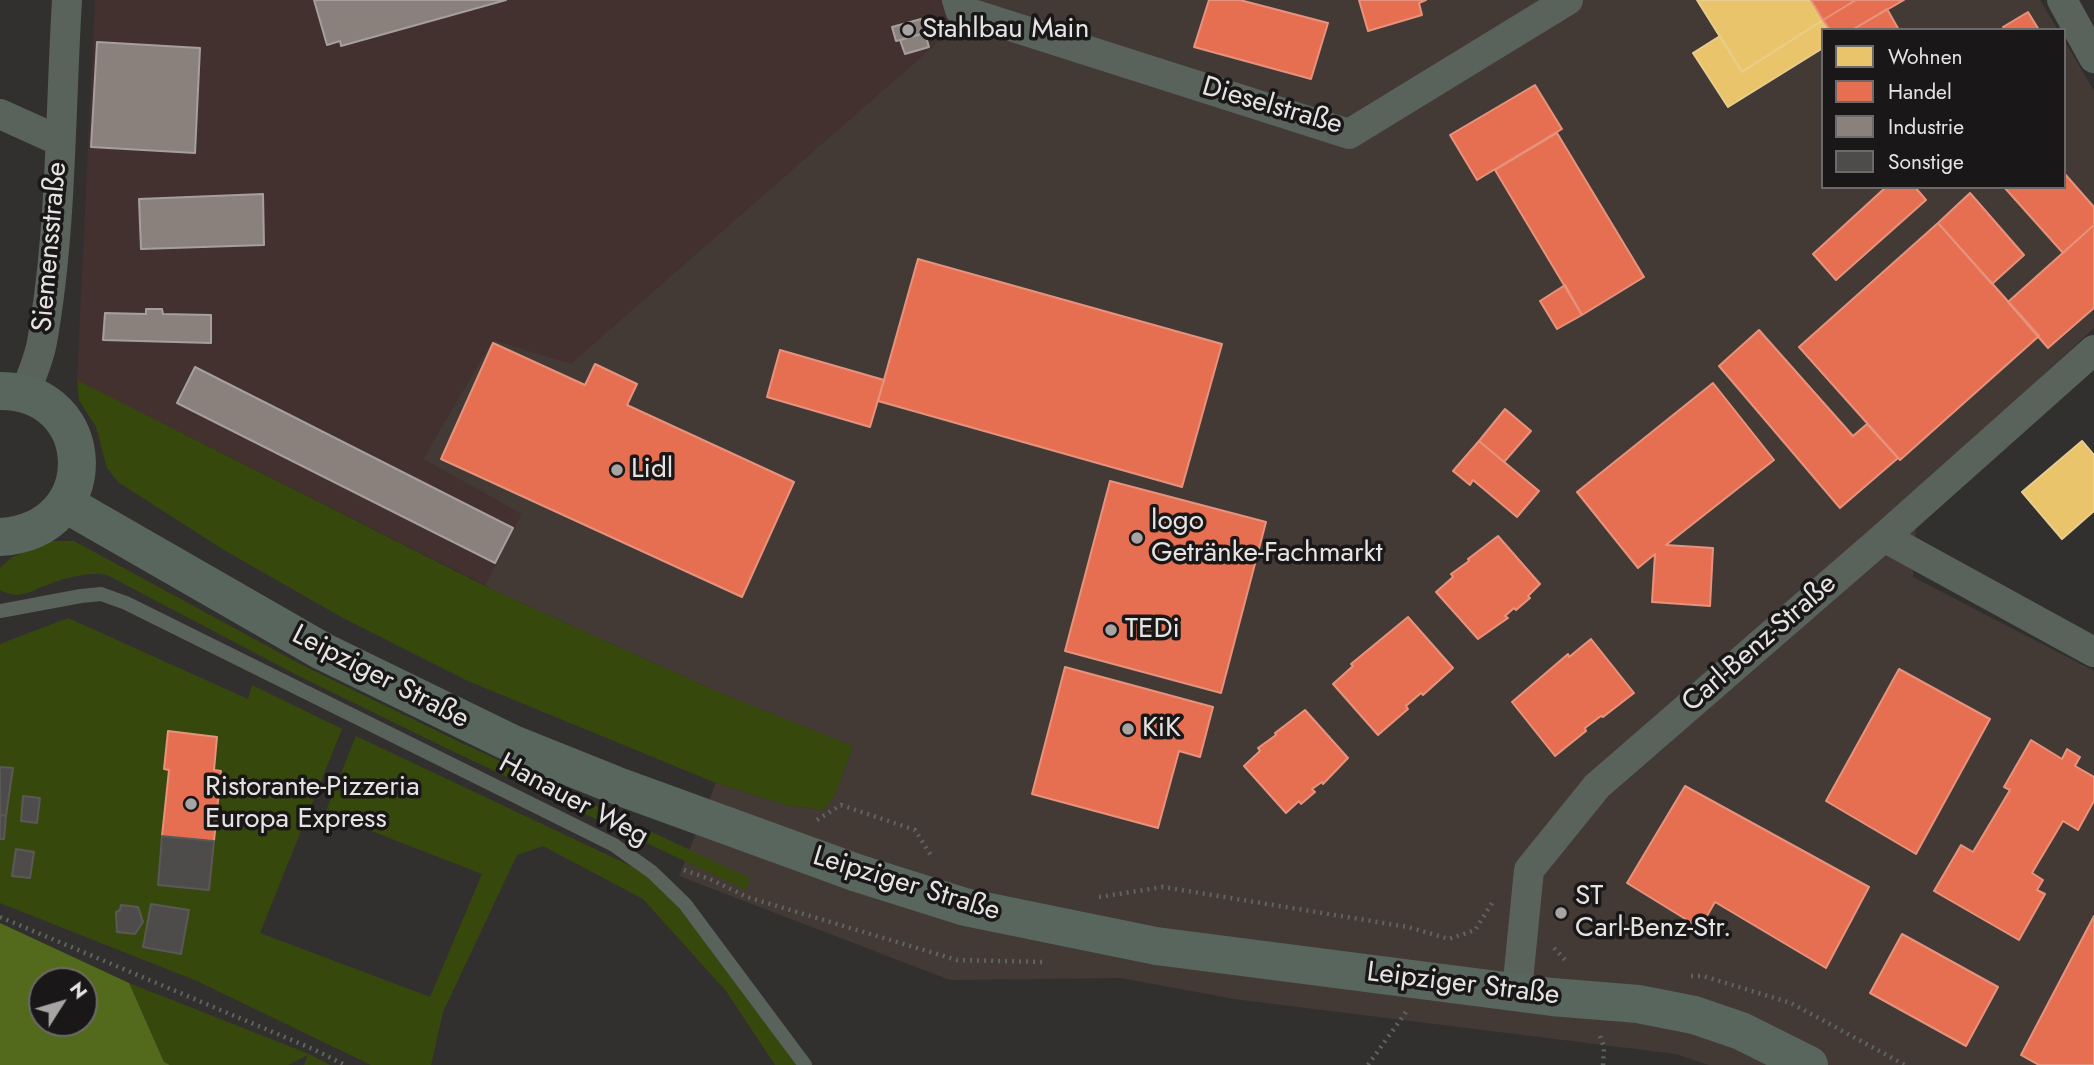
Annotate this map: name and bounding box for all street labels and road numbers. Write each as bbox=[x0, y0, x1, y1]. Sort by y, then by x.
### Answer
street label: Dieselstraße bbox=[1198, 71, 1346, 143]
street label: Siemensstraße bbox=[27, 161, 75, 333]
street label: Carl-Benz-Straße bbox=[1676, 568, 1844, 720]
street label: Leipziger Straße bbox=[286, 619, 474, 737]
street label: Hanauer Weg bbox=[492, 748, 654, 854]
street label: Leipziger Straße bbox=[808, 841, 1004, 929]
street label: Leipziger Straße bbox=[1365, 957, 1561, 1013]

